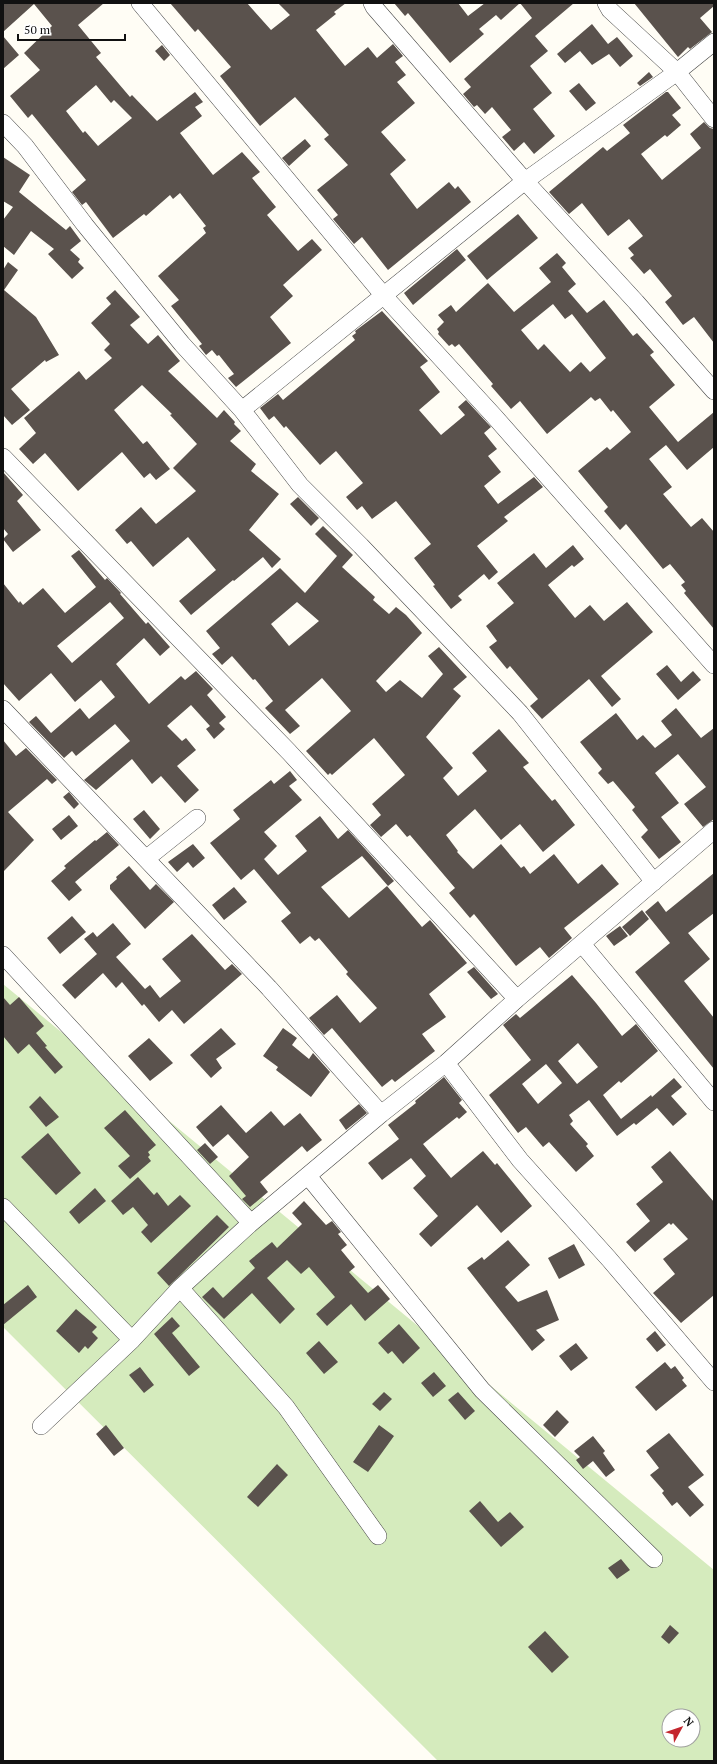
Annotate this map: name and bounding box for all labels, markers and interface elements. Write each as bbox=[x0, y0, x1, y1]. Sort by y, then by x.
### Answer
scale bar bbox=[18, 16, 125, 42]
text: 50 m bbox=[24, 22, 51, 37]
north arrow bbox=[661, 1708, 701, 1748]
text: N bbox=[681, 1714, 697, 1730]

